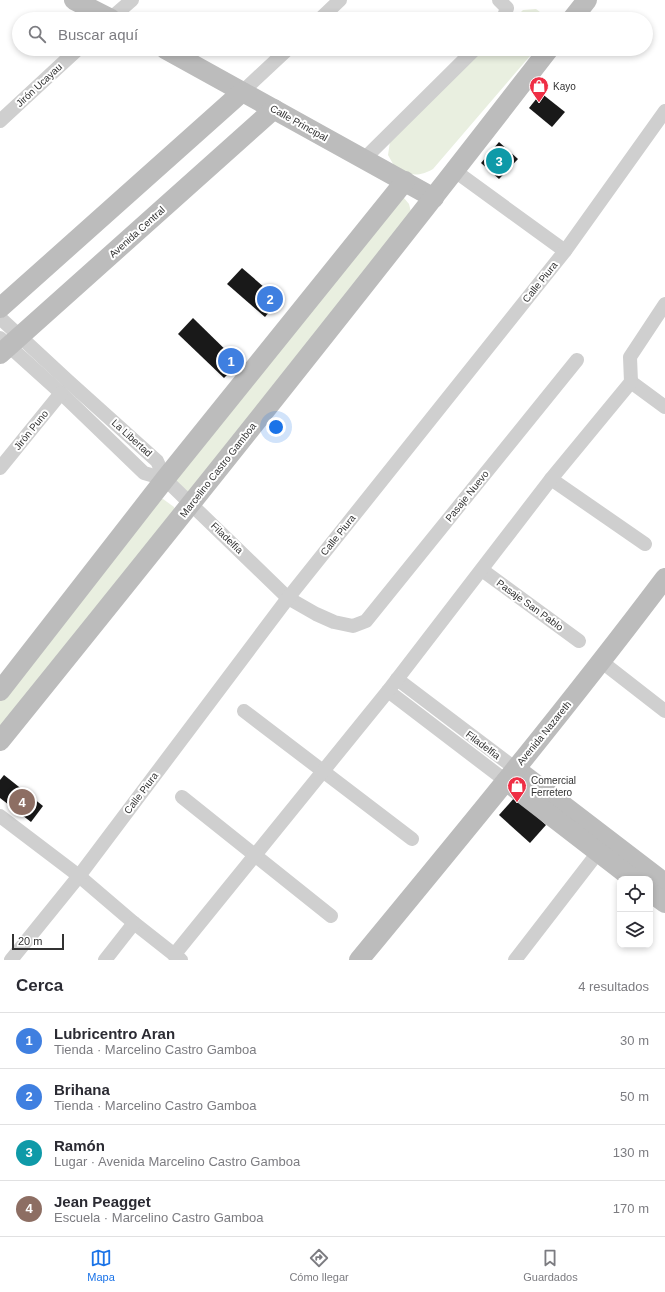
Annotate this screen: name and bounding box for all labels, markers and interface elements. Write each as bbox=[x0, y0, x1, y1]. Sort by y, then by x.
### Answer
search box bbox=[12, 12, 653, 56]
icon: search bbox=[26, 23, 48, 45]
text: Buscar aquí bbox=[58, 26, 138, 43]
street label: Jirón Ucayau bbox=[14, 61, 64, 109]
shop icon: Kayo bbox=[528, 75, 550, 103]
place label: Kayo bbox=[553, 81, 576, 92]
street label: Calle Principal bbox=[268, 103, 330, 143]
pin: 3 bbox=[486, 146, 512, 176]
street label: Avenida Central bbox=[107, 204, 167, 260]
street label: Calle Piura bbox=[520, 259, 560, 304]
pin: 2 bbox=[257, 284, 283, 314]
pin: 1 bbox=[218, 346, 244, 376]
street label: Jirón Puno bbox=[12, 408, 51, 452]
street label: La Libertad bbox=[110, 417, 154, 459]
your location bbox=[266, 417, 286, 437]
street label: Marcelino Castro Gamboa bbox=[178, 420, 259, 519]
street label: Pasaje Nuevo bbox=[443, 468, 491, 524]
street label: Calle Piura bbox=[318, 512, 358, 557]
street label: Filadelfia bbox=[209, 520, 246, 556]
street label: Pasaje San Pablo bbox=[495, 577, 566, 633]
street label: Avenida Nazareth bbox=[515, 699, 573, 767]
street label: Filadelfia bbox=[464, 729, 503, 762]
street label: Calle Piura bbox=[122, 770, 160, 816]
shop icon: Comercial Ferretero bbox=[506, 775, 528, 803]
place label: Comercial Ferretero bbox=[531, 775, 576, 798]
pin: 4 bbox=[9, 787, 35, 817]
map controls bbox=[617, 876, 653, 948]
button: locate bbox=[617, 876, 653, 912]
button: layers bbox=[617, 912, 653, 948]
scale bar bbox=[12, 932, 64, 951]
text: 20 m bbox=[18, 935, 42, 947]
text: Cerca bbox=[16, 976, 63, 995]
text: 4 resultados bbox=[578, 979, 649, 994]
text: Lubricentro Aran bbox=[54, 1025, 175, 1042]
text: 1 bbox=[25, 1033, 33, 1048]
text: 30 m bbox=[620, 1033, 649, 1048]
text: Tienda · Marcelino Castro Gamboa bbox=[54, 1042, 257, 1057]
text: Brihana bbox=[54, 1081, 110, 1098]
text: 2 bbox=[25, 1089, 33, 1104]
text: 50 m bbox=[620, 1089, 649, 1104]
text: Tienda · Marcelino Castro Gamboa bbox=[54, 1098, 257, 1113]
text: Ramón bbox=[54, 1137, 105, 1154]
text: 3 bbox=[25, 1145, 33, 1160]
text: 130 m bbox=[613, 1145, 649, 1160]
text: Lugar · Avenida Marcelino Castro Gamboa bbox=[54, 1154, 300, 1169]
text: Jean Peagget bbox=[54, 1193, 151, 1210]
text: 4 bbox=[25, 1201, 33, 1216]
text: 170 m bbox=[613, 1201, 649, 1216]
text: Escuela · Marcelino Castro Gamboa bbox=[54, 1210, 264, 1225]
tab: Mapa bbox=[87, 1247, 115, 1283]
tab: Cómo llegar bbox=[289, 1247, 349, 1283]
tab: Guardados bbox=[523, 1247, 578, 1283]

